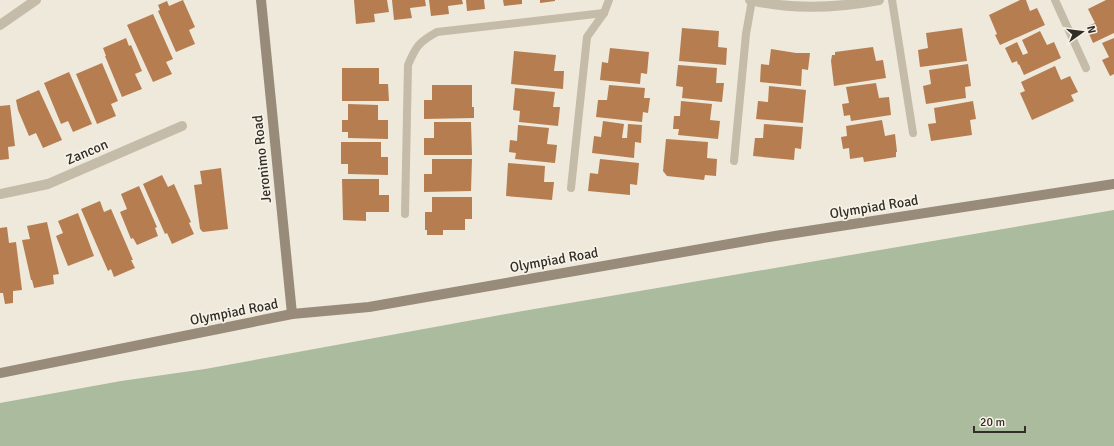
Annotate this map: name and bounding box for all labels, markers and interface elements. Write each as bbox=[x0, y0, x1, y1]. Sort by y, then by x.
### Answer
north arrow bbox=[1062, 12, 1102, 52]
text: N bbox=[1084, 24, 1098, 35]
street label: Jeronimo Road bbox=[249, 114, 275, 204]
street label: Zancon bbox=[64, 136, 110, 168]
street label: Olympiad Road bbox=[828, 192, 920, 222]
street label: Olympiad Road bbox=[508, 244, 600, 276]
street label: Olympiad Road bbox=[188, 295, 280, 329]
scale bar bbox=[974, 408, 1025, 434]
text: 20 m bbox=[980, 415, 1005, 430]

